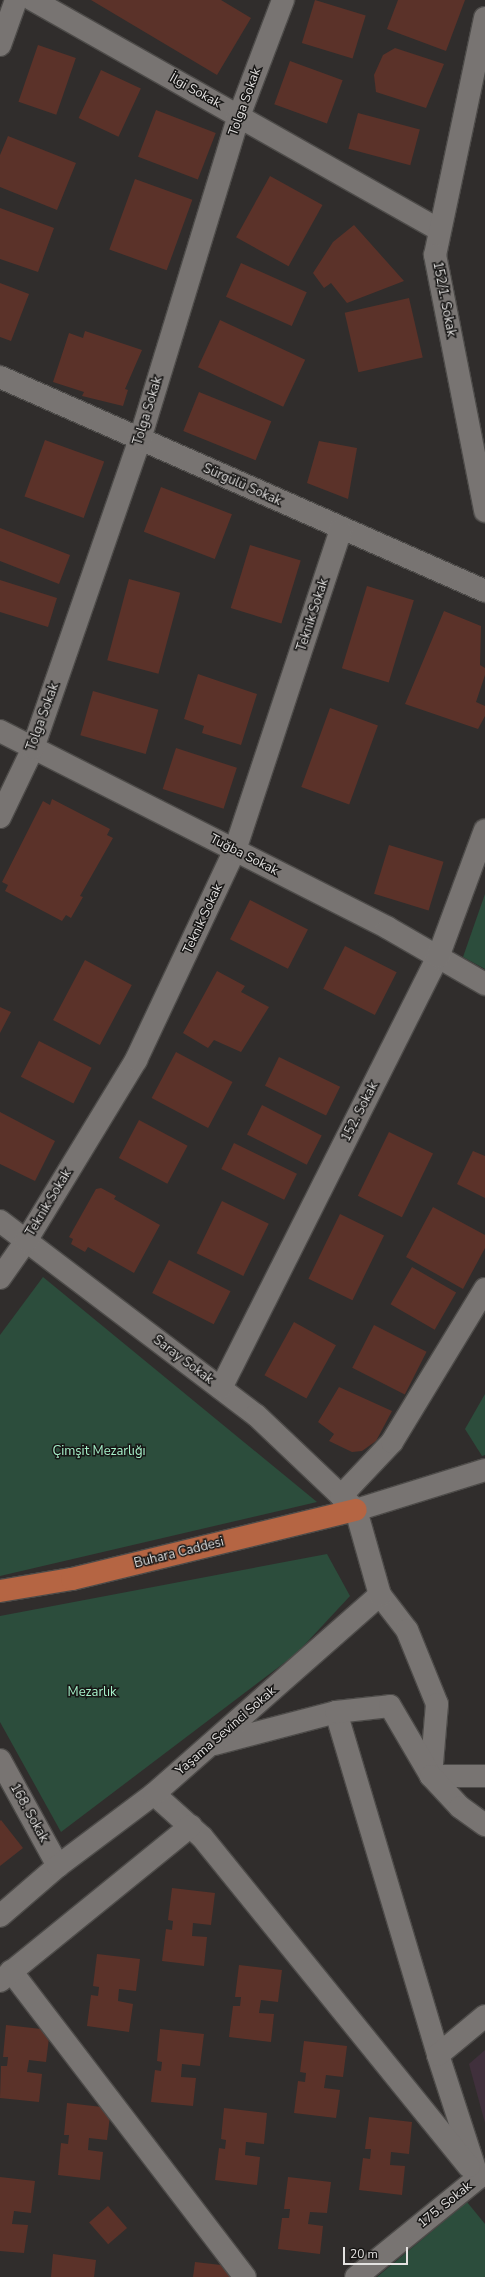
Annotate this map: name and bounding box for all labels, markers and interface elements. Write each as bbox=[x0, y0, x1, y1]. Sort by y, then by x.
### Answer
street label: Tolga Sokak bbox=[226, 66, 264, 138]
street label: İlgi Sokak bbox=[167, 71, 223, 111]
street label: 152/1. Sokak bbox=[429, 260, 459, 338]
street label: Tolga Sokak bbox=[130, 375, 166, 447]
street label: Sürgülü Sokak bbox=[200, 461, 284, 509]
street label: Teknik Sokak bbox=[294, 577, 332, 653]
street label: Tolga Sokak bbox=[24, 681, 62, 753]
street label: Tuğba Sokak bbox=[207, 831, 281, 879]
street label: Teknik Sokak bbox=[180, 881, 226, 957]
street label: 152. Sokak bbox=[338, 1080, 382, 1144]
street label: Teknik Sokak bbox=[23, 1167, 75, 1239]
street label: Saray Sokak bbox=[150, 1332, 216, 1388]
park label: Çimşit Mezarlığı bbox=[52, 1443, 146, 1459]
street label: Buhara Caddesi bbox=[133, 1534, 225, 1572]
street label: Yaşama Sevinci Sokak bbox=[173, 1683, 279, 1779]
park label: Mezarlık bbox=[68, 1684, 116, 1700]
street label: 168. Sokak bbox=[6, 1781, 52, 1845]
street label: 175. Sokak bbox=[415, 2179, 475, 2231]
scale bar bbox=[345, 2239, 410, 2265]
text: 20 m bbox=[350, 2246, 378, 2262]

